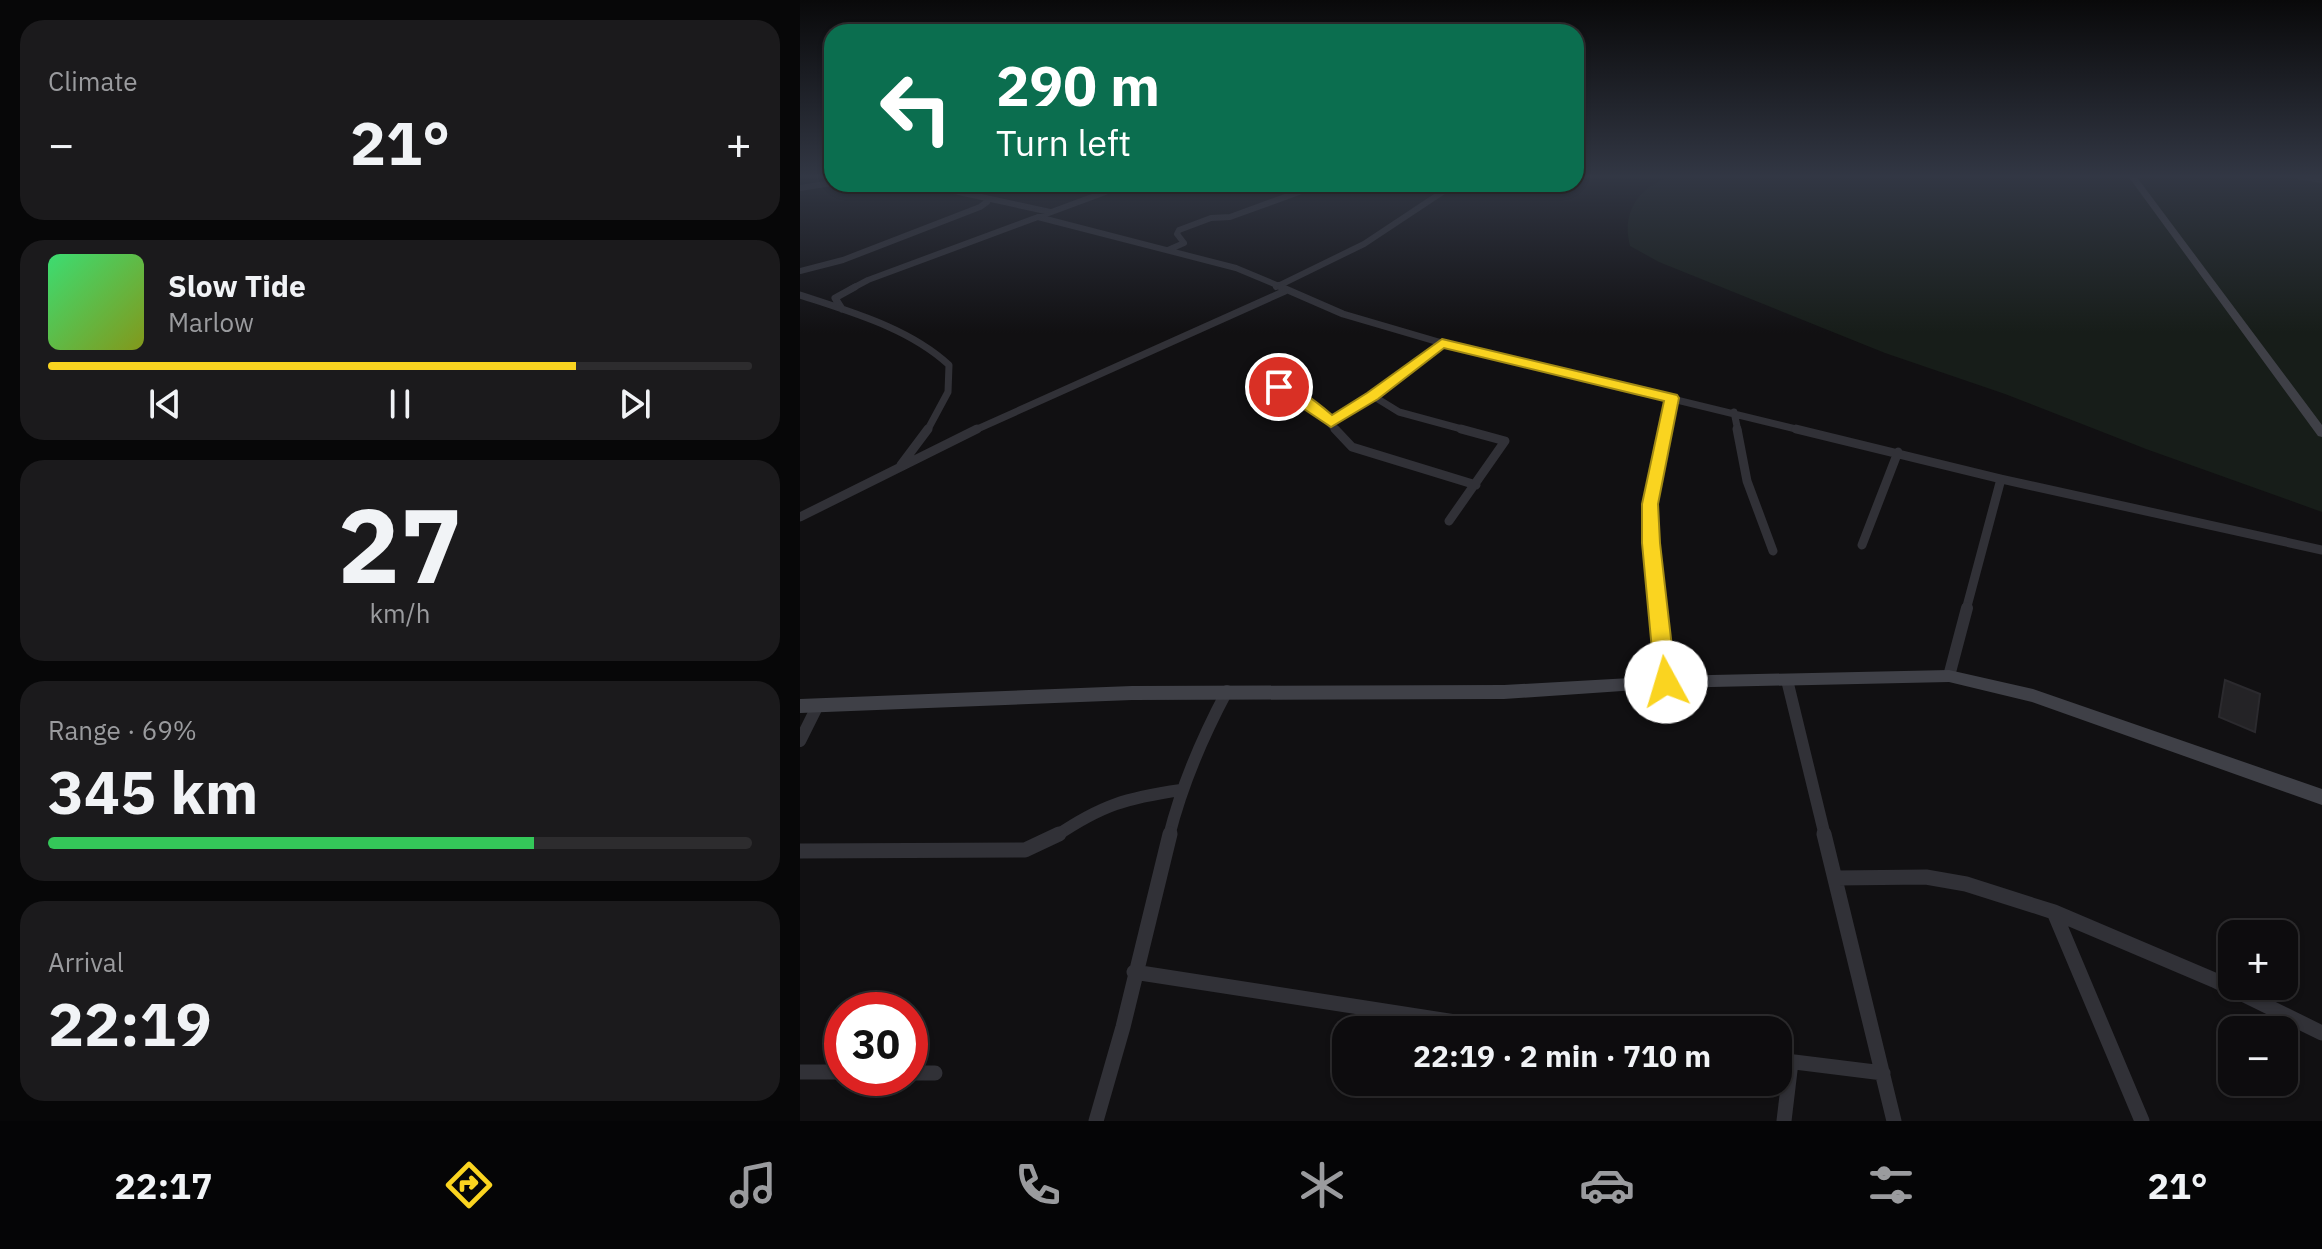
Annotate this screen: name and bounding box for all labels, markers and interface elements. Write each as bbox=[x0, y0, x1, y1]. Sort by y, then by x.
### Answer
text: 290 m bbox=[996, 49, 1160, 121]
icon: left bbox=[864, 56, 968, 160]
text: Climate bbox=[48, 64, 138, 98]
text: 21° bbox=[350, 103, 450, 182]
text: − bbox=[48, 115, 74, 172]
text: + bbox=[726, 115, 752, 172]
text: Turn left bbox=[996, 119, 1131, 166]
text: Slow Tide bbox=[168, 266, 306, 305]
text: Marlow bbox=[168, 305, 254, 339]
pin bbox=[1245, 353, 1313, 421]
icon: arrive bbox=[1257, 365, 1301, 409]
icon: previous bbox=[143, 382, 187, 426]
icon: pause bbox=[378, 382, 422, 426]
icon: next bbox=[613, 382, 657, 426]
text: 27 bbox=[338, 476, 462, 612]
text: km/h bbox=[369, 596, 431, 630]
position arrow bbox=[1624, 640, 1708, 724]
text: Range · 69% bbox=[48, 713, 197, 747]
text: 345 km bbox=[48, 752, 258, 831]
map controls bbox=[2218, 920, 2298, 1096]
button: + bbox=[2218, 920, 2298, 1000]
text: Arrival bbox=[48, 945, 124, 979]
text: 22:19 bbox=[48, 984, 212, 1063]
speed limit sign: 30 bbox=[824, 992, 928, 1096]
button: − bbox=[2218, 1016, 2298, 1096]
text: 22:19 · 2 min · 710 m bbox=[1413, 1036, 1711, 1075]
icon: directions bbox=[441, 1157, 497, 1213]
icon: music bbox=[725, 1157, 781, 1213]
icon: phone bbox=[1010, 1157, 1066, 1213]
icon: climate bbox=[1294, 1157, 1350, 1213]
icon: car bbox=[1579, 1157, 1635, 1213]
icon: filters bbox=[1863, 1157, 1919, 1213]
text: 22:17 bbox=[114, 1162, 213, 1209]
text: 21° bbox=[2148, 1162, 2208, 1209]

